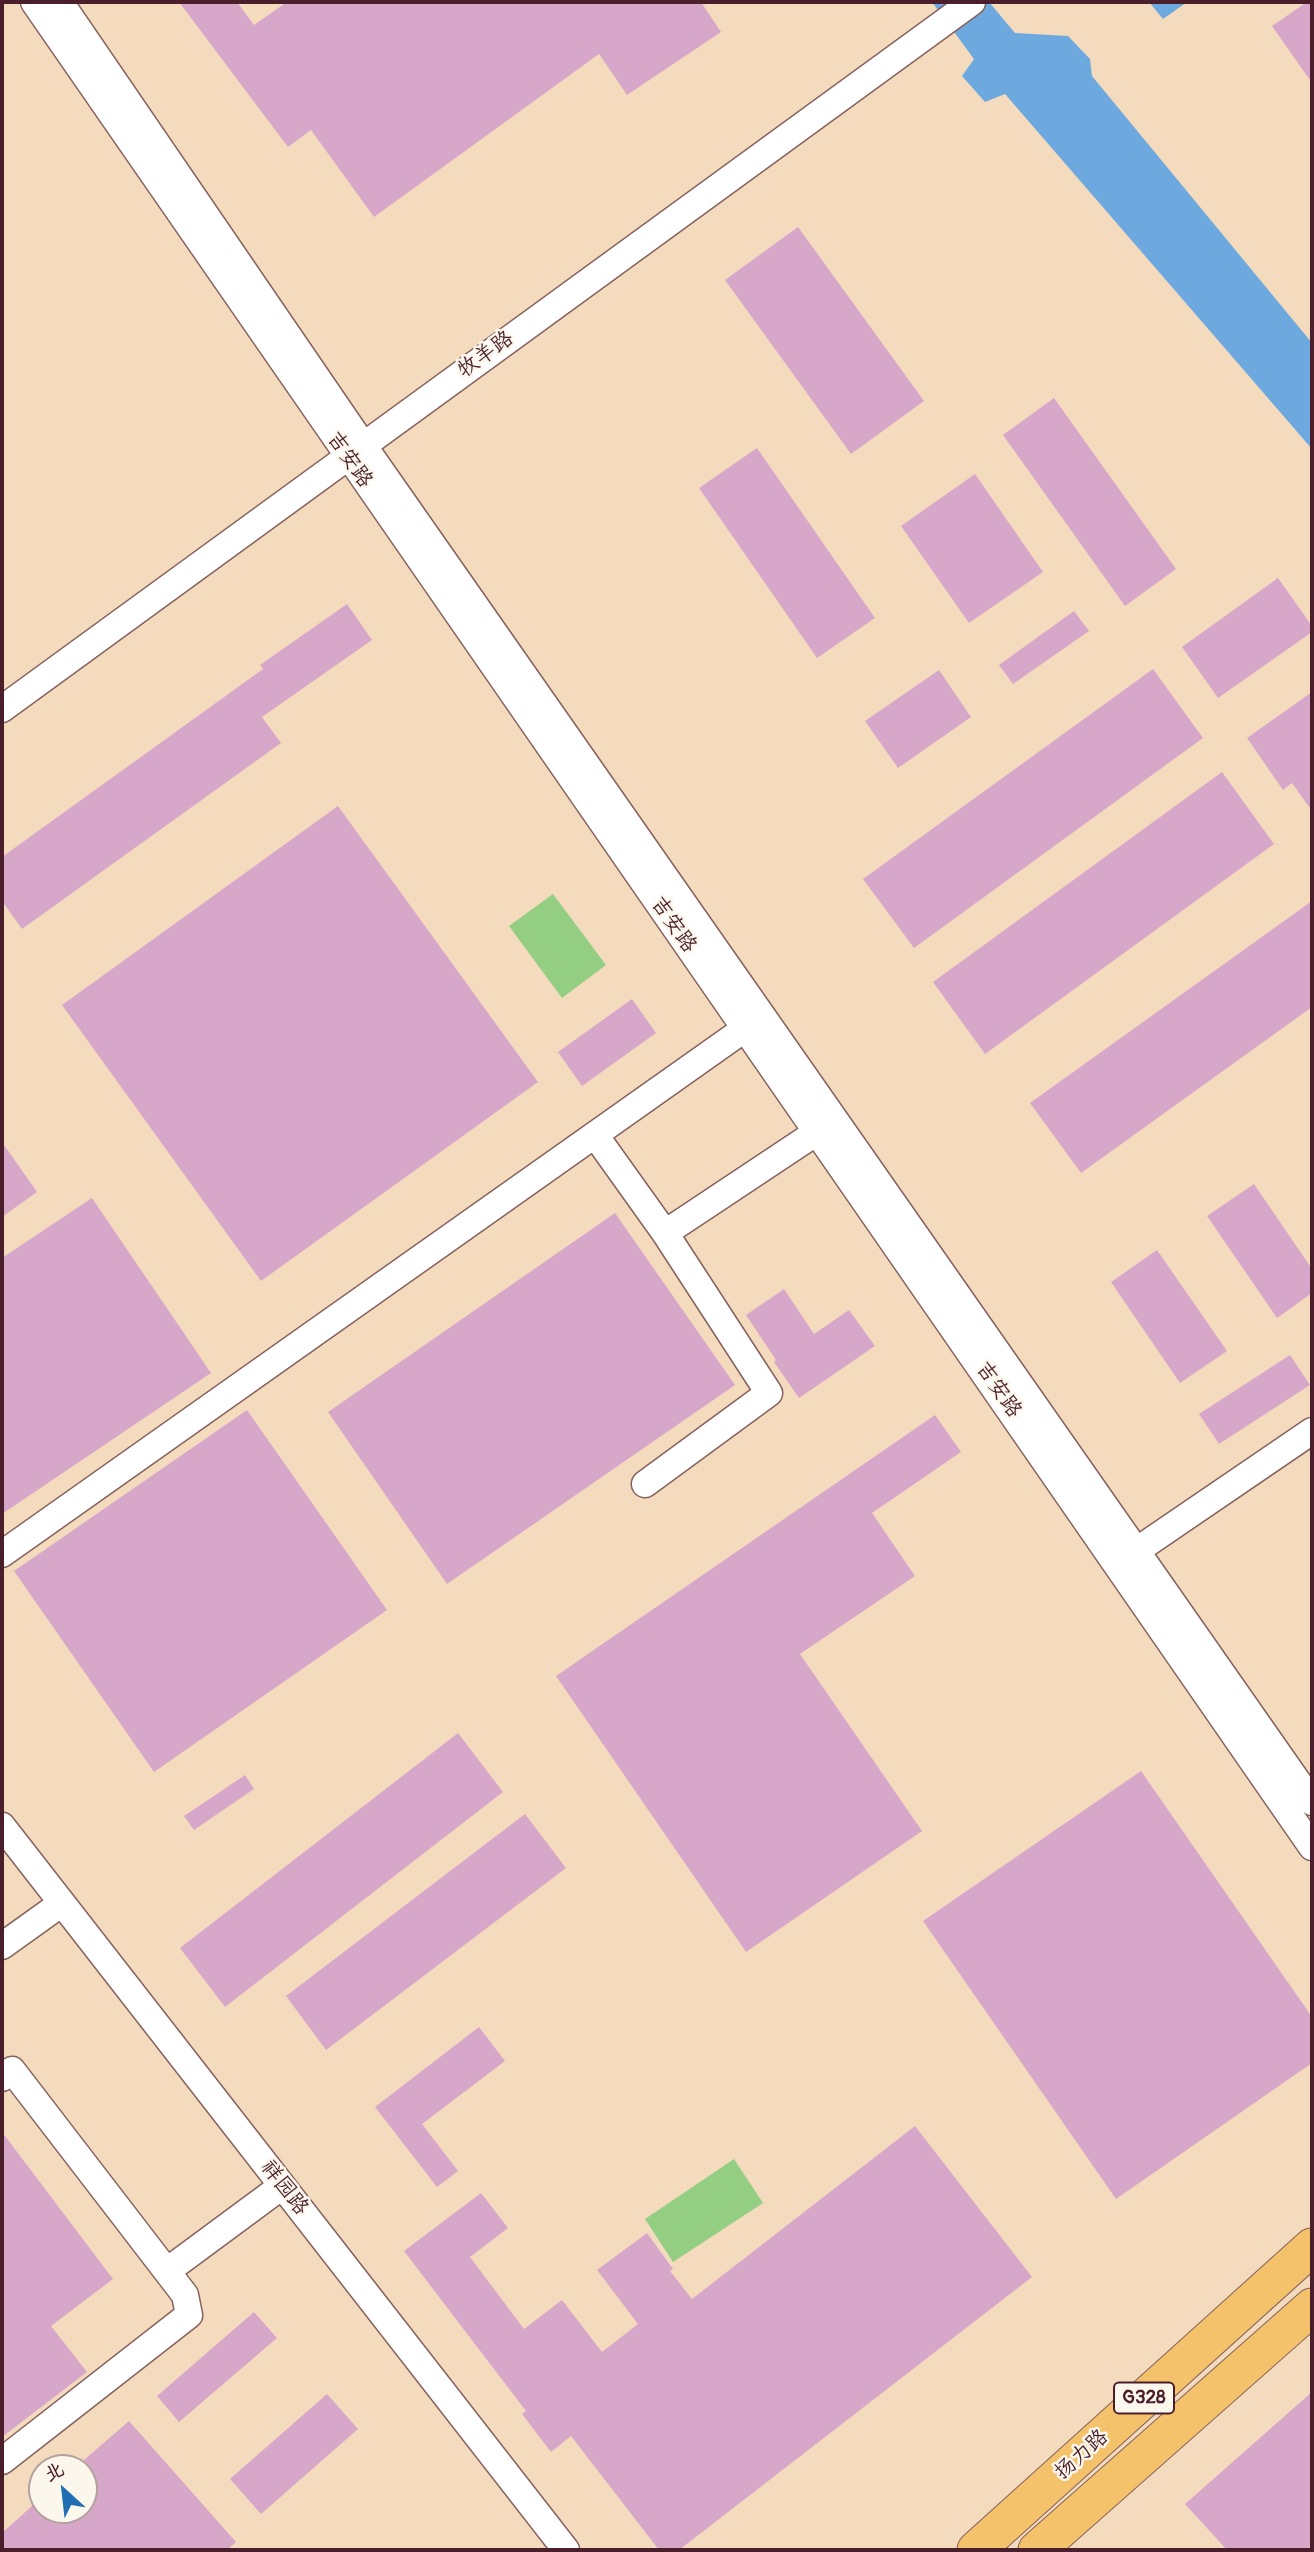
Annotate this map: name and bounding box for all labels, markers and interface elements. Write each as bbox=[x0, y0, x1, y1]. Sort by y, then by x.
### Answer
street label: 牧羊路 bbox=[453, 326, 519, 384]
street label: 吉安路 bbox=[321, 427, 377, 493]
street label: 吉安路 bbox=[645, 892, 701, 958]
street label: 吉安路 bbox=[970, 1357, 1026, 1423]
street label: 祥园路 bbox=[255, 2155, 313, 2221]
road number: G328 bbox=[1114, 2382, 1174, 2414]
street label: 扬力路 bbox=[1050, 2425, 1114, 2485]
north arrow bbox=[28, 2454, 98, 2524]
text: 北 bbox=[40, 2457, 68, 2487]

